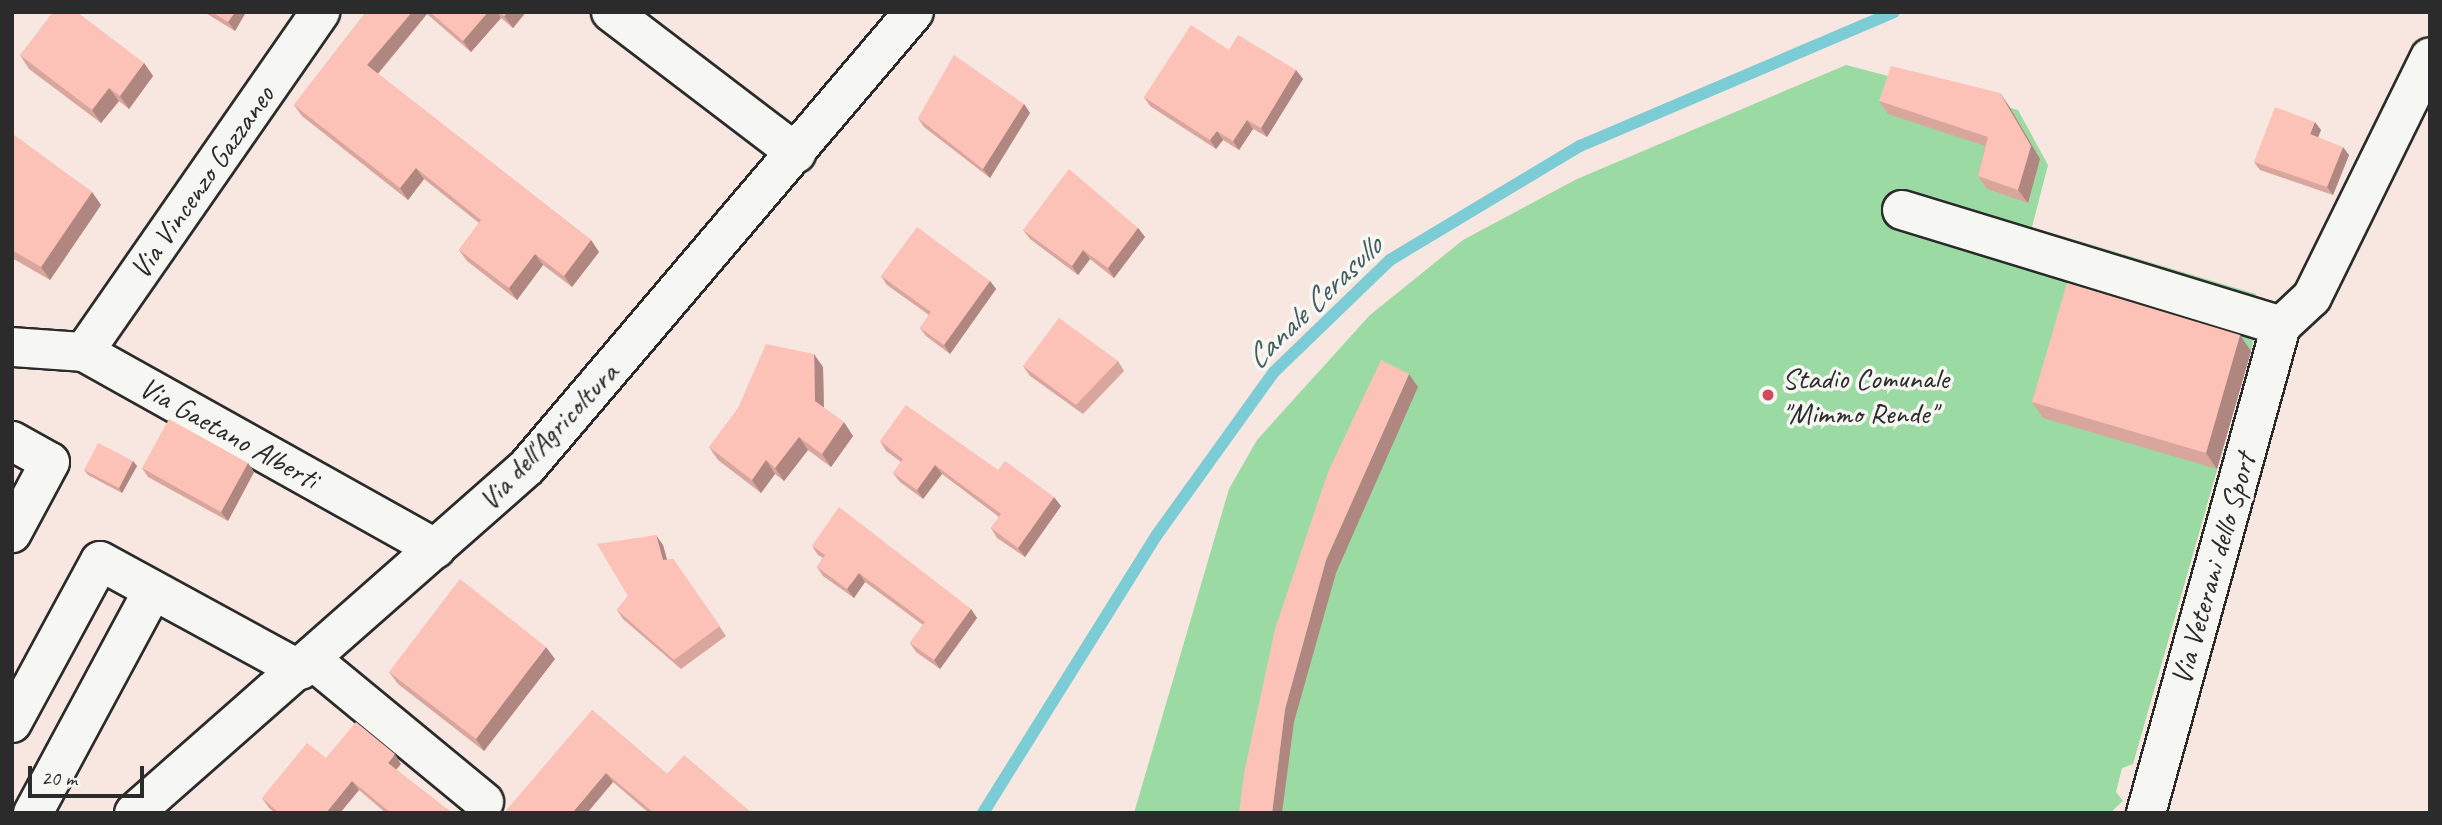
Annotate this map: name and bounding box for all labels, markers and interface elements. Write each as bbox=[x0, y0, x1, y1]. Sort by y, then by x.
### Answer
street label: Via Vincenzo Gazzaneo bbox=[122, 79, 282, 285]
water label: Canale Cerasullo bbox=[1238, 229, 1390, 377]
street label: Via dell'Agricoltura bbox=[470, 355, 626, 517]
place label: Stadio Comunale "Mimmo Rende" bbox=[1782, 360, 1949, 430]
street label: Via Gaetano Alberti bbox=[133, 369, 325, 497]
marker: Stadio Comunale "Mimmo Rende" bbox=[1760, 387, 1776, 403]
street label: Via Veterani dello Sport bbox=[2163, 449, 2263, 689]
scale bar bbox=[32, 752, 147, 796]
text: 20 m bbox=[41, 765, 77, 791]

